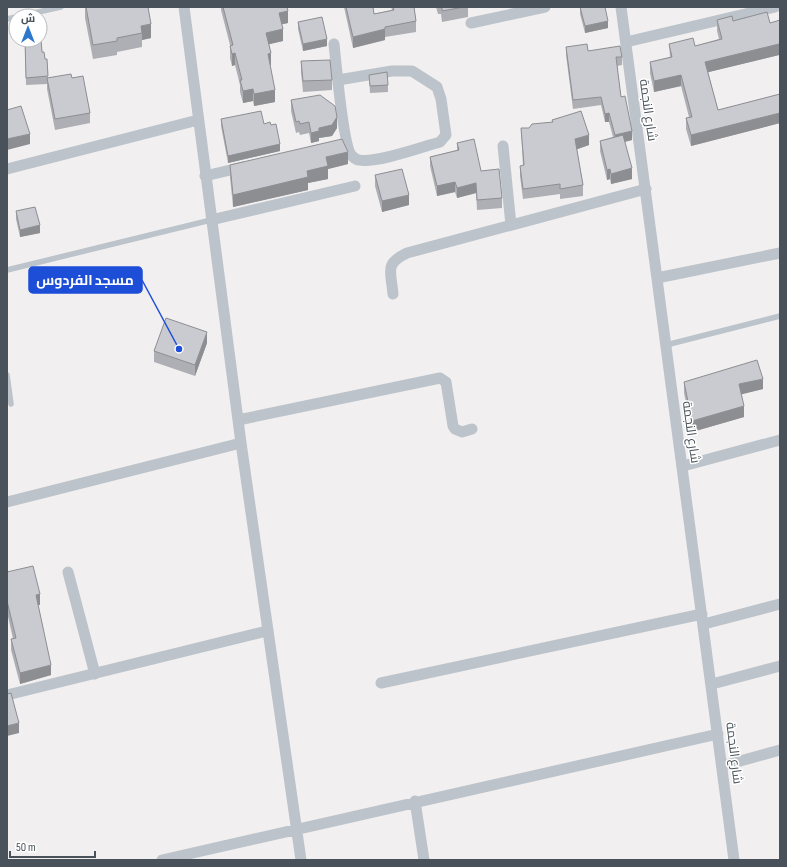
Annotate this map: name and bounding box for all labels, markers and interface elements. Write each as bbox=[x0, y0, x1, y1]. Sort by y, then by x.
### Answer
north arrow bbox=[8, 8, 48, 48]
text: ش bbox=[21, 12, 35, 25]
street label: شارع النجمة bbox=[636, 78, 660, 142]
callout: مسجد الفردوس bbox=[29, 267, 142, 293]
text: مسجد الفردوس bbox=[36, 272, 134, 289]
street label: شارع النجمة bbox=[679, 400, 703, 464]
street label: شارع النجمة bbox=[722, 721, 746, 785]
scale bar bbox=[10, 833, 95, 859]
text: 50 m bbox=[16, 840, 36, 855]

